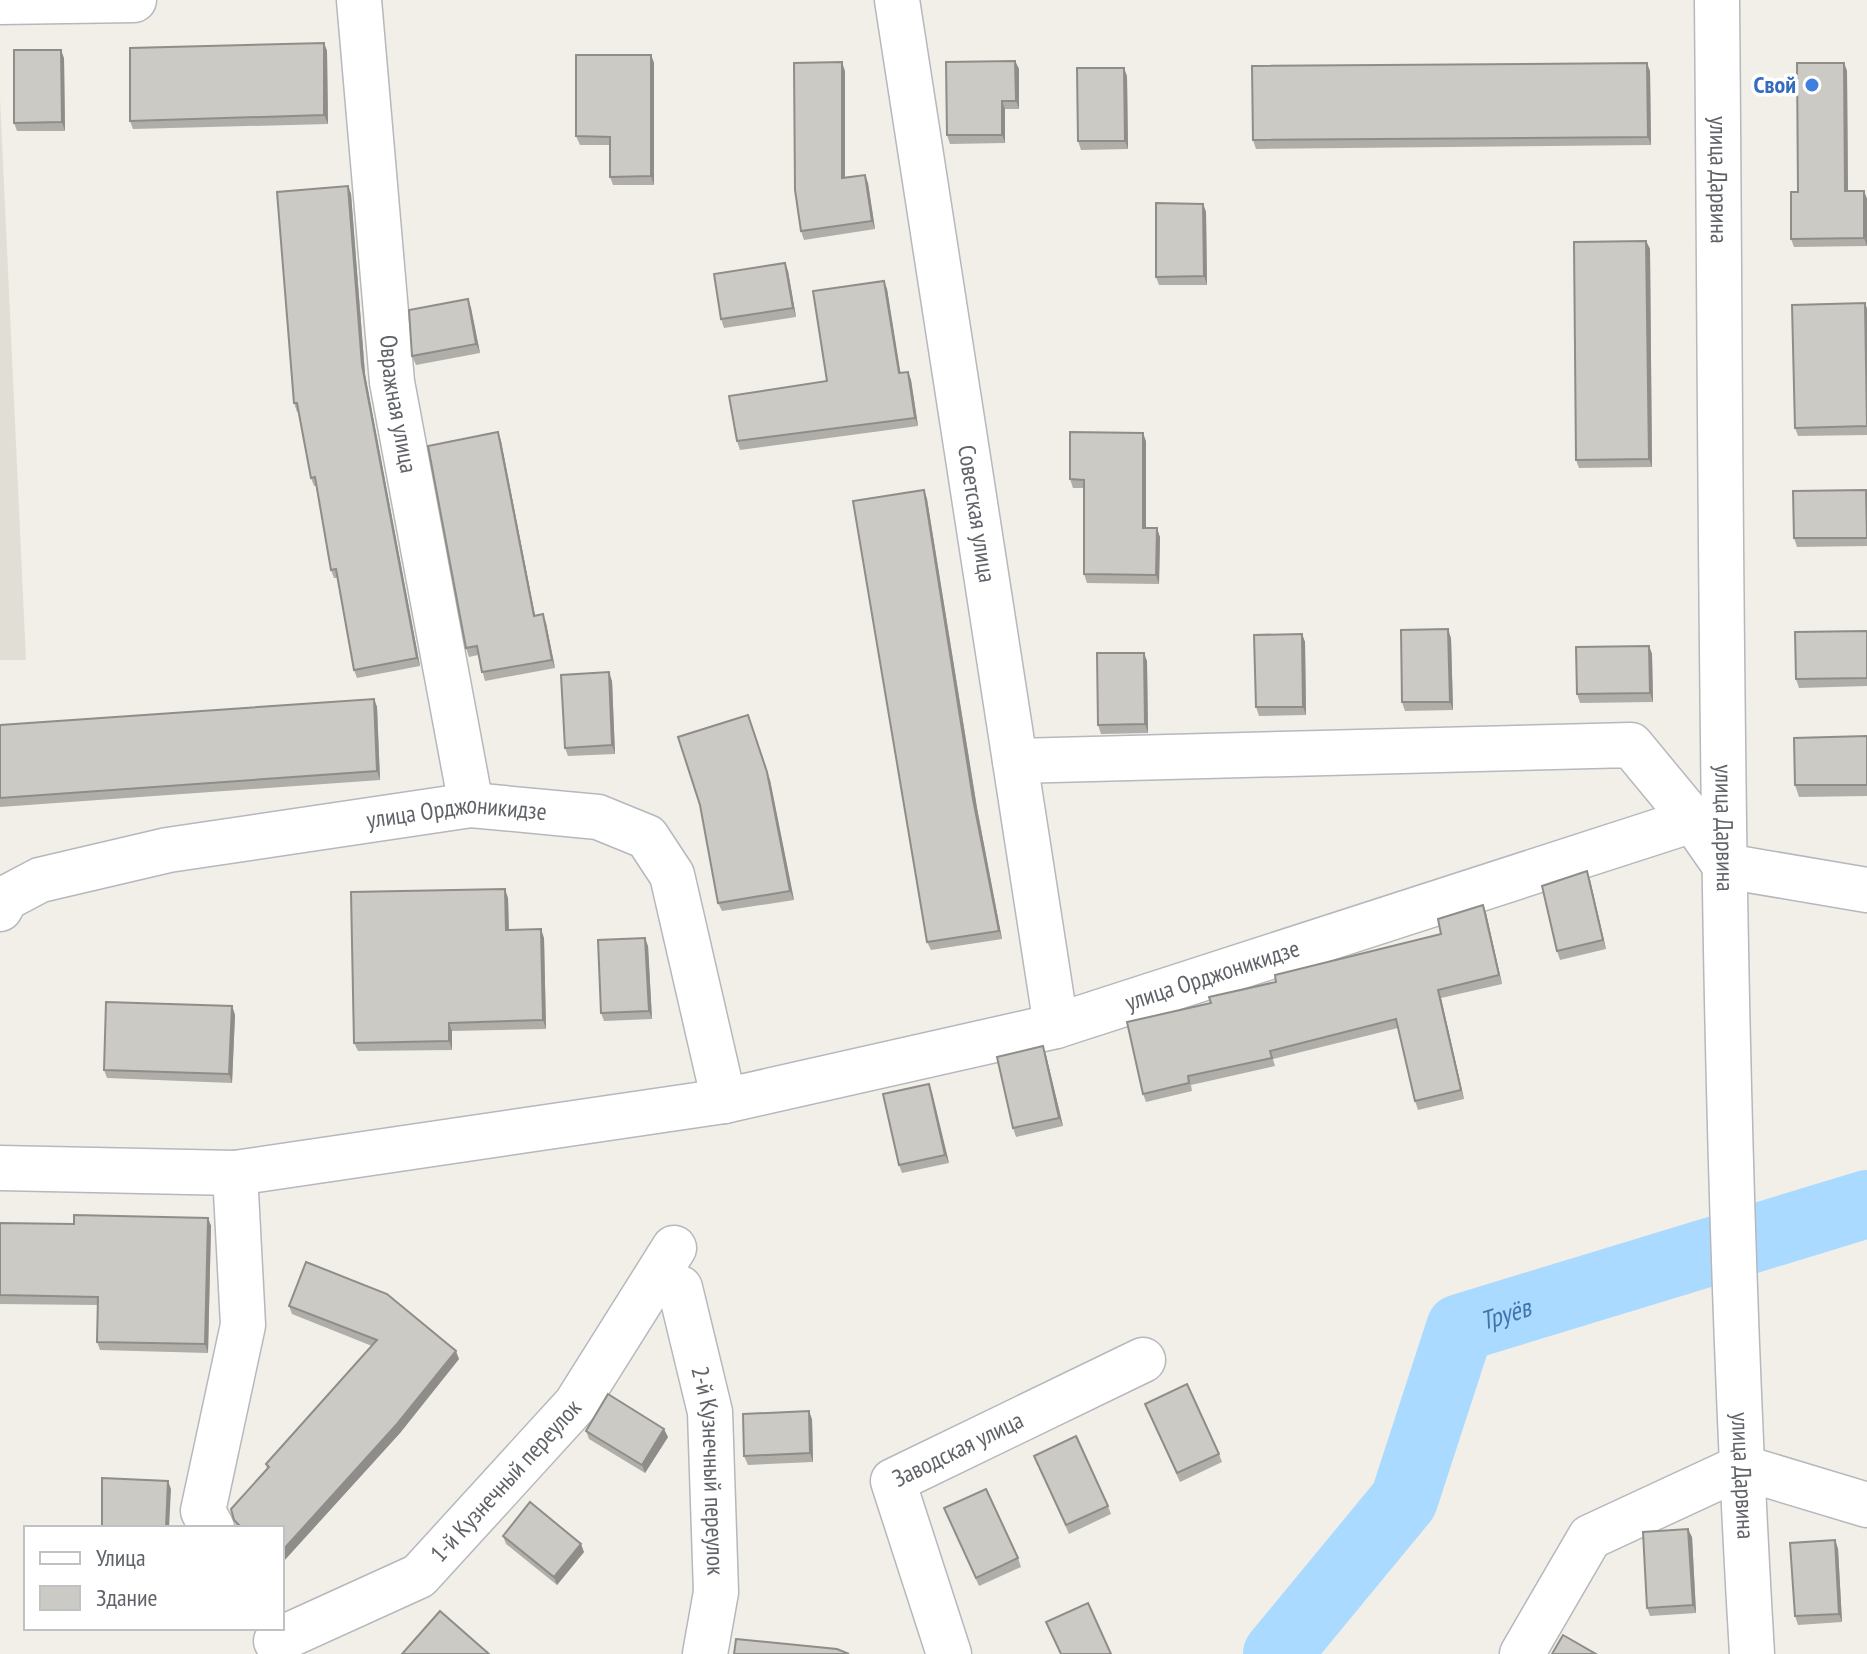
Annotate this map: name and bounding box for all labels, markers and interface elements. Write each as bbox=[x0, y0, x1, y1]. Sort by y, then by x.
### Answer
place label: Свой bbox=[1754, 69, 1796, 100]
marker: Свой bbox=[1803, 76, 1821, 94]
street label: улица Дарвина bbox=[1703, 116, 1735, 244]
street label: Овражная улица bbox=[373, 334, 425, 475]
street label: Советская улица bbox=[951, 443, 1003, 585]
street label: улица Дарвина bbox=[1708, 764, 1741, 892]
street label: улица Орджоникидзе bbox=[364, 789, 548, 835]
street label: улица Орджоникидзе bbox=[1121, 932, 1303, 1018]
water label: Труёв bbox=[1476, 1290, 1536, 1337]
street label: 2-й Кузнечный переулок bbox=[684, 1363, 731, 1576]
street label: 1-й Кузнечный переулок bbox=[423, 1392, 588, 1568]
street label: Заводская улица bbox=[887, 1404, 1028, 1494]
street label: улица Дарвина bbox=[1725, 1411, 1762, 1540]
legend bbox=[24, 1526, 284, 1630]
text: Улица bbox=[96, 1542, 146, 1573]
text: Здание bbox=[96, 1582, 157, 1613]

